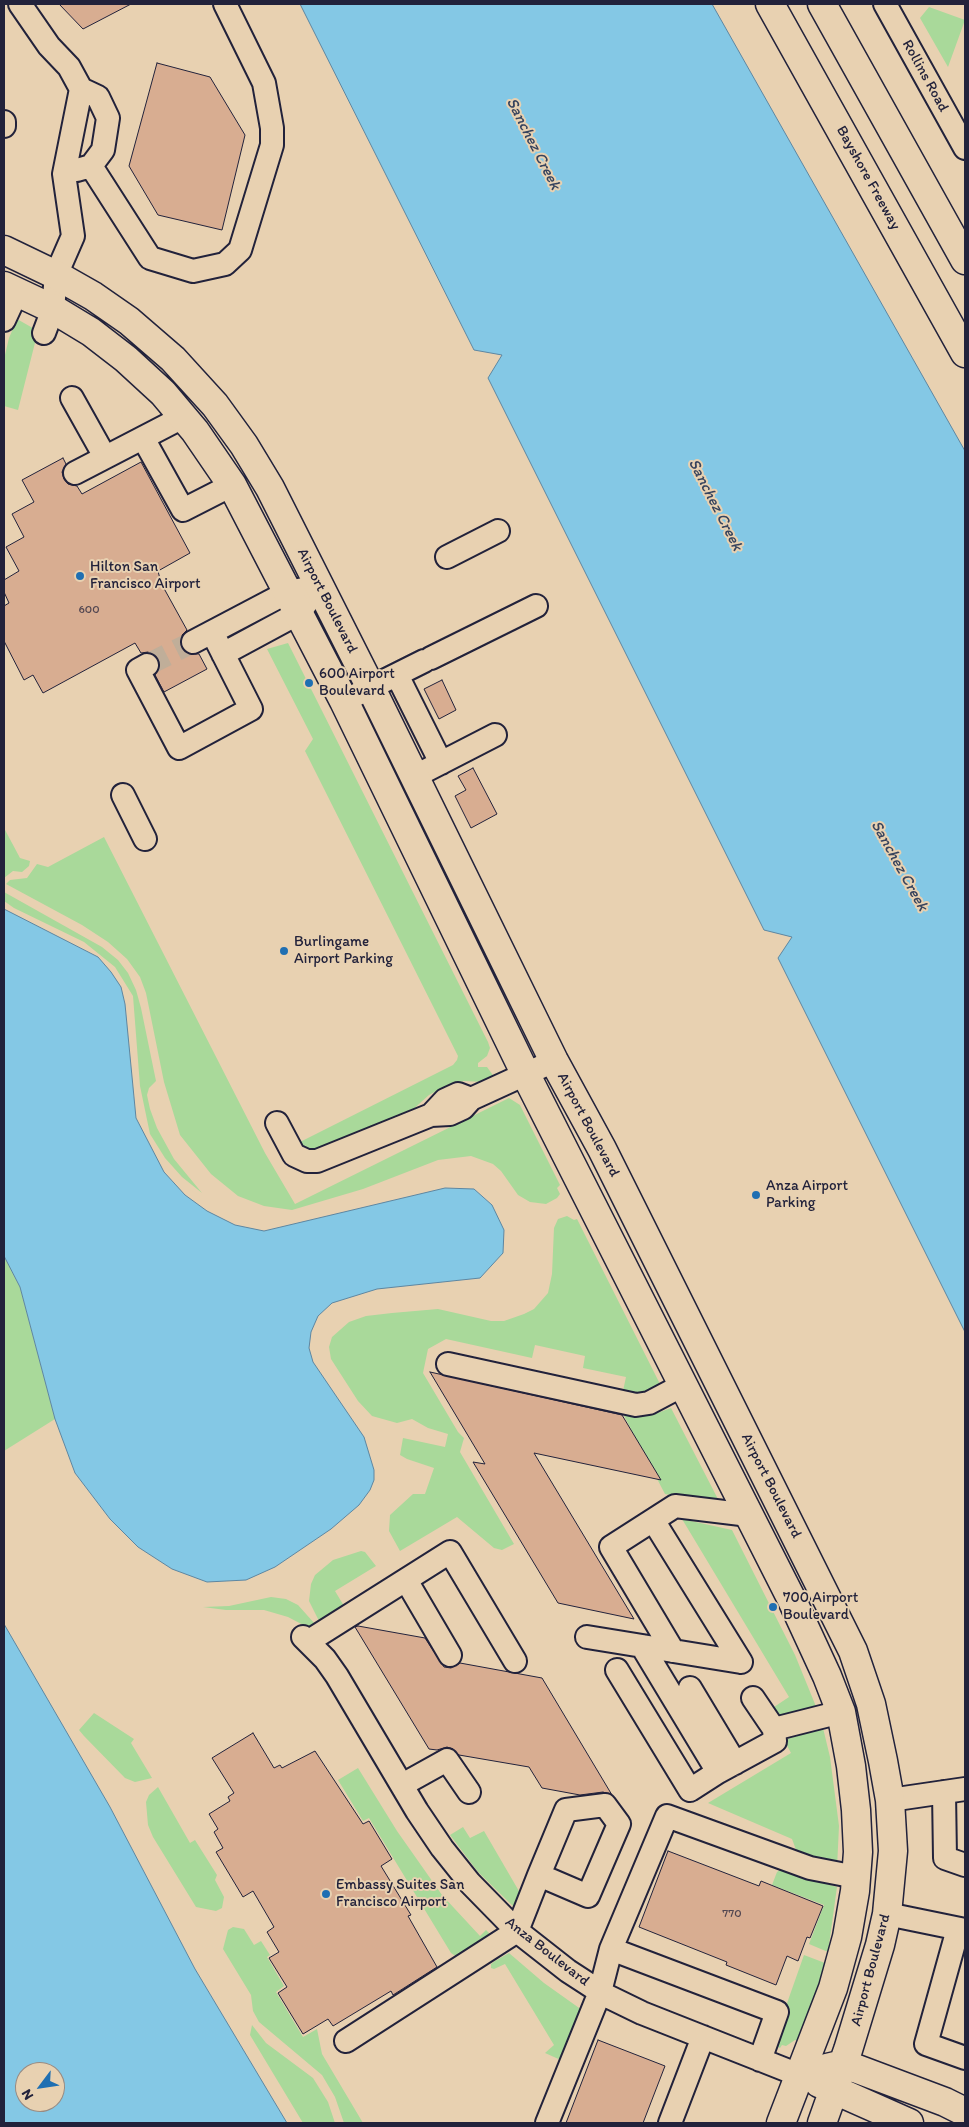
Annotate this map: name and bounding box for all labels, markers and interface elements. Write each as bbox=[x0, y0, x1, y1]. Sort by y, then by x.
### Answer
street label: Rollins Road bbox=[898, 37, 952, 115]
water label: Sanchez Creek bbox=[502, 95, 564, 193]
street label: Bayshore Freeway bbox=[832, 123, 904, 233]
water label: Sanchez Creek bbox=[684, 456, 746, 554]
street label: Airport Boulevard bbox=[293, 545, 361, 657]
place label: Hilton San Francisco Airport bbox=[90, 558, 201, 593]
marker: Hilton San Francisco Airport bbox=[74, 570, 86, 582]
house number: 600 bbox=[78, 603, 100, 617]
place label: 600 Airport Boulevard bbox=[319, 665, 395, 700]
marker: 600 Airport Boulevard bbox=[303, 677, 315, 689]
water label: Sanchez Creek bbox=[866, 817, 932, 915]
place label: Burlingame Airport Parking bbox=[294, 933, 393, 968]
marker: Burlingame Airport Parking bbox=[278, 945, 290, 957]
street label: Airport Boulevard bbox=[553, 1070, 623, 1180]
place label: Anza Airport Parking bbox=[766, 1177, 848, 1212]
marker: Anza Airport Parking bbox=[750, 1189, 762, 1201]
street label: Airport Boulevard bbox=[737, 1430, 805, 1542]
place label: 700 Airport Boulevard bbox=[783, 1589, 858, 1624]
marker: 700 Airport Boulevard bbox=[767, 1601, 779, 1613]
place label: Embassy Suites San Francisco Airport bbox=[336, 1876, 465, 1911]
marker: Embassy Suites San Francisco Airport bbox=[320, 1888, 332, 1900]
house number: 770 bbox=[722, 1907, 742, 1921]
street label: Airport Boulevard bbox=[847, 1912, 895, 2028]
street label: Anza Boulevard bbox=[501, 1913, 593, 1991]
north arrow bbox=[15, 2062, 65, 2112]
text: N bbox=[18, 2086, 37, 2103]

